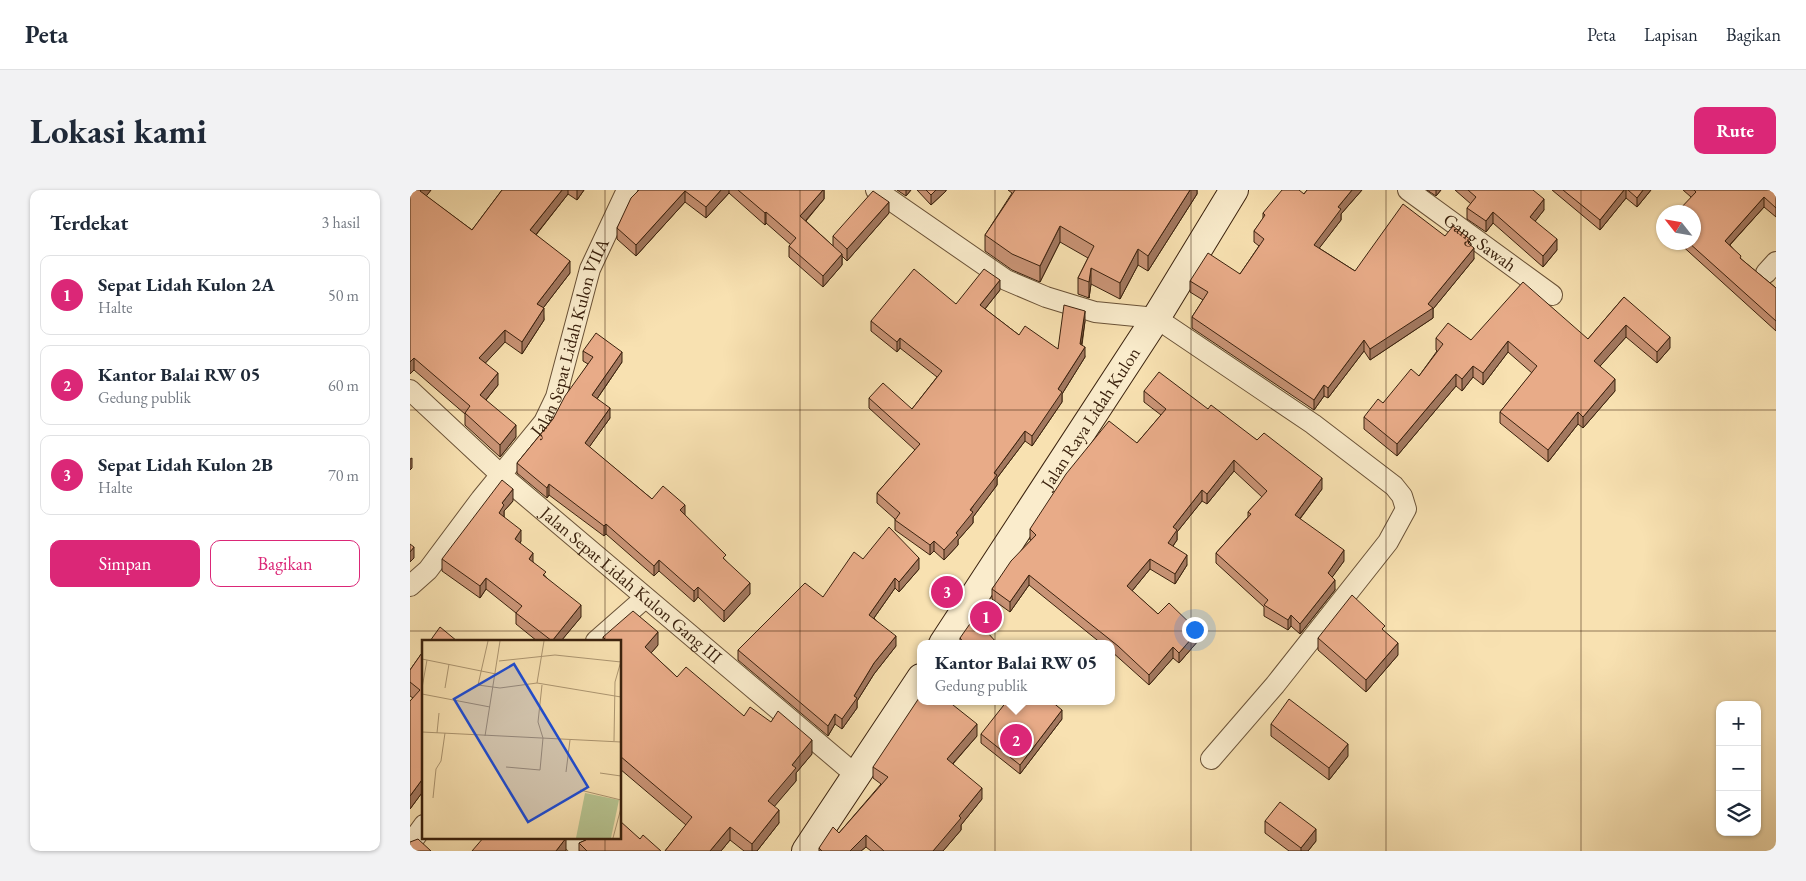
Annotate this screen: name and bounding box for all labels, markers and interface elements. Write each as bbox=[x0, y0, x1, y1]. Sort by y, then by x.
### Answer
text: Peta bbox=[25, 19, 68, 50]
text: Peta bbox=[1587, 23, 1616, 46]
text: Lapisan bbox=[1644, 23, 1698, 46]
text: Bagikan bbox=[1726, 23, 1781, 46]
button: Rute bbox=[1694, 107, 1776, 154]
text: Lokasi kami bbox=[30, 108, 207, 153]
north arrow bbox=[1656, 205, 1701, 250]
street label: Gang Sawah bbox=[1439, 208, 1521, 276]
text: Terdekat bbox=[50, 209, 128, 236]
text: 3 hasil bbox=[322, 212, 360, 233]
street label: Jalan Sepat Lidah Kulon VIIA bbox=[524, 234, 614, 442]
text: Sepat Lidah Kulon 2A bbox=[98, 272, 275, 297]
text: 1 bbox=[63, 285, 71, 306]
text: 50 m bbox=[328, 285, 359, 306]
text: Halte bbox=[98, 297, 132, 318]
street label: Jalan Raya Lidah Kulon bbox=[1034, 342, 1145, 495]
text: Kantor Balai RW 05 bbox=[98, 362, 261, 387]
text: 2 bbox=[63, 375, 71, 396]
text: 60 m bbox=[328, 375, 359, 396]
text: Gedung publik bbox=[98, 387, 191, 408]
text: Sepat Lidah Kulon 2B bbox=[98, 452, 273, 477]
text: 3 bbox=[63, 465, 71, 486]
text: 70 m bbox=[328, 465, 359, 486]
text: Halte bbox=[98, 477, 132, 498]
street label: Jalan Sepat Lidah Kulon Gang III bbox=[535, 500, 727, 668]
button: Simpan bbox=[50, 540, 200, 587]
button: Bagikan bbox=[210, 540, 360, 587]
pin: 3 bbox=[931, 573, 963, 611]
pin: 1 bbox=[970, 598, 1002, 636]
your location bbox=[1182, 617, 1208, 643]
inset map bbox=[422, 640, 621, 838]
popup bbox=[917, 640, 1115, 705]
text: Kantor Balai RW 05 bbox=[935, 650, 1097, 675]
text: Gedung publik bbox=[935, 675, 1028, 696]
map controls bbox=[1716, 701, 1761, 836]
button: + bbox=[1716, 701, 1761, 746]
pin: 2 bbox=[1000, 721, 1032, 759]
button: − bbox=[1716, 746, 1761, 791]
button: layers bbox=[1716, 791, 1761, 836]

